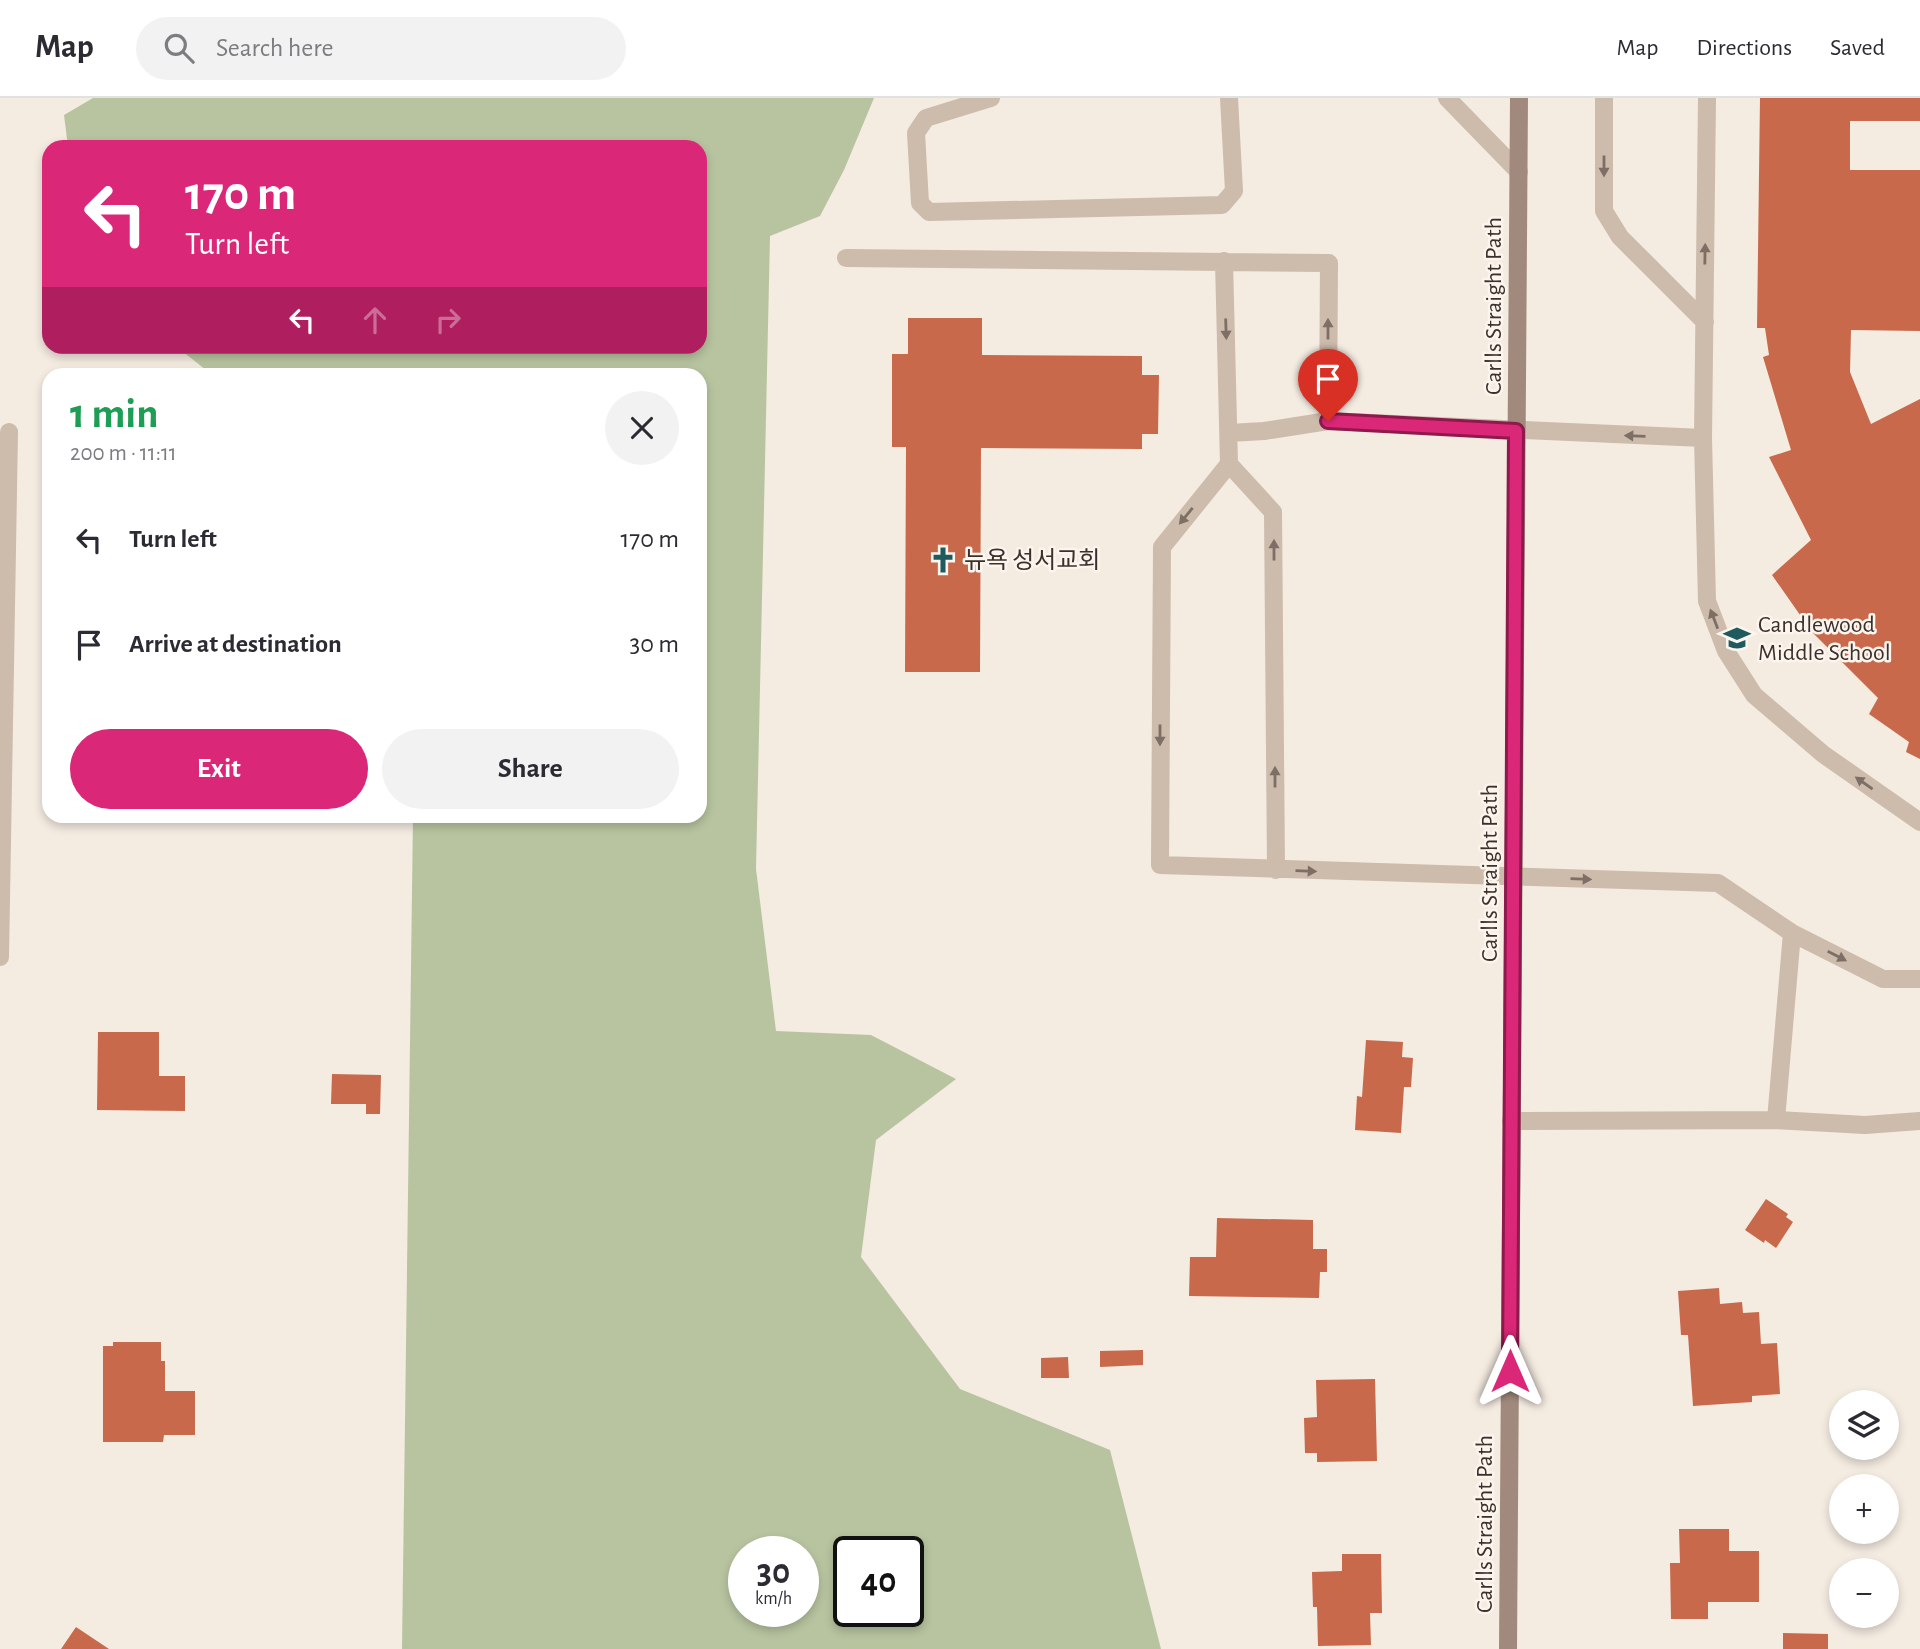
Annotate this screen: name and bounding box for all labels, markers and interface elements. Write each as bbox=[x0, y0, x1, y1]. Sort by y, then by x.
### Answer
search box bbox=[136, 17, 626, 80]
icon: search bbox=[160, 29, 198, 67]
text: Map bbox=[35, 31, 94, 64]
text: Search here bbox=[216, 35, 334, 61]
text: Map bbox=[1616, 36, 1658, 60]
text: Directions bbox=[1696, 36, 1792, 60]
text: Saved bbox=[1830, 36, 1885, 60]
one-way arrow bbox=[1598, 155, 1610, 177]
icon: left bbox=[70, 168, 161, 259]
text: 170 m bbox=[185, 170, 296, 219]
street label: Carlls Straight Path bbox=[1482, 217, 1506, 395]
text: Turn left bbox=[185, 228, 289, 260]
one-way arrow bbox=[1700, 243, 1711, 265]
icon: left bbox=[283, 301, 321, 339]
icon: ahead bbox=[356, 301, 394, 339]
icon: right bbox=[429, 301, 467, 339]
one-way arrow bbox=[1323, 317, 1334, 339]
one-way arrow bbox=[1220, 318, 1232, 340]
pin bbox=[1298, 349, 1358, 421]
icon: arrive bbox=[1309, 360, 1347, 398]
button: close bbox=[605, 391, 679, 465]
text: 1 min bbox=[70, 393, 159, 435]
one-way arrow bbox=[1623, 430, 1645, 441]
text: 200 m · 11:11 bbox=[70, 442, 177, 465]
one-way arrow bbox=[1179, 508, 1194, 525]
icon: left bbox=[70, 521, 108, 559]
text: Turn left bbox=[129, 526, 217, 552]
text: 170 m bbox=[620, 526, 679, 552]
one-way arrow bbox=[1268, 539, 1280, 561]
church icon: 뉴욕 성서교회 bbox=[928, 545, 958, 575]
place label: 뉴욕 성서교회 bbox=[964, 548, 1100, 573]
one-way arrow bbox=[1708, 608, 1719, 629]
place label: Candlewood Middle School bbox=[1758, 613, 1891, 665]
school or university icon: Candlewood Middle School bbox=[1722, 623, 1752, 653]
icon: arrive bbox=[70, 626, 108, 664]
text: Arrive at destination bbox=[129, 631, 342, 657]
text: 30 m bbox=[629, 631, 679, 657]
one-way arrow bbox=[1155, 724, 1166, 746]
button: Exit bbox=[70, 729, 368, 809]
button: Share bbox=[382, 729, 679, 809]
one-way arrow bbox=[1269, 766, 1281, 788]
one-way arrow bbox=[1855, 776, 1873, 790]
street label: Carlls Straight Path bbox=[1478, 784, 1502, 962]
one-way arrow bbox=[1295, 865, 1317, 877]
one-way arrow bbox=[1571, 873, 1593, 885]
one-way arrow bbox=[1827, 950, 1847, 961]
position arrow bbox=[1473, 1334, 1547, 1408]
map controls bbox=[1829, 1390, 1899, 1628]
button: layers bbox=[1829, 1390, 1899, 1460]
street label: Carlls Straight Path bbox=[1473, 1435, 1497, 1613]
button: + bbox=[1829, 1474, 1899, 1544]
speed limit sign: 40 bbox=[833, 1536, 924, 1627]
text: 30 bbox=[757, 1555, 790, 1590]
button: − bbox=[1829, 1558, 1899, 1628]
text: km/h bbox=[755, 1590, 792, 1608]

